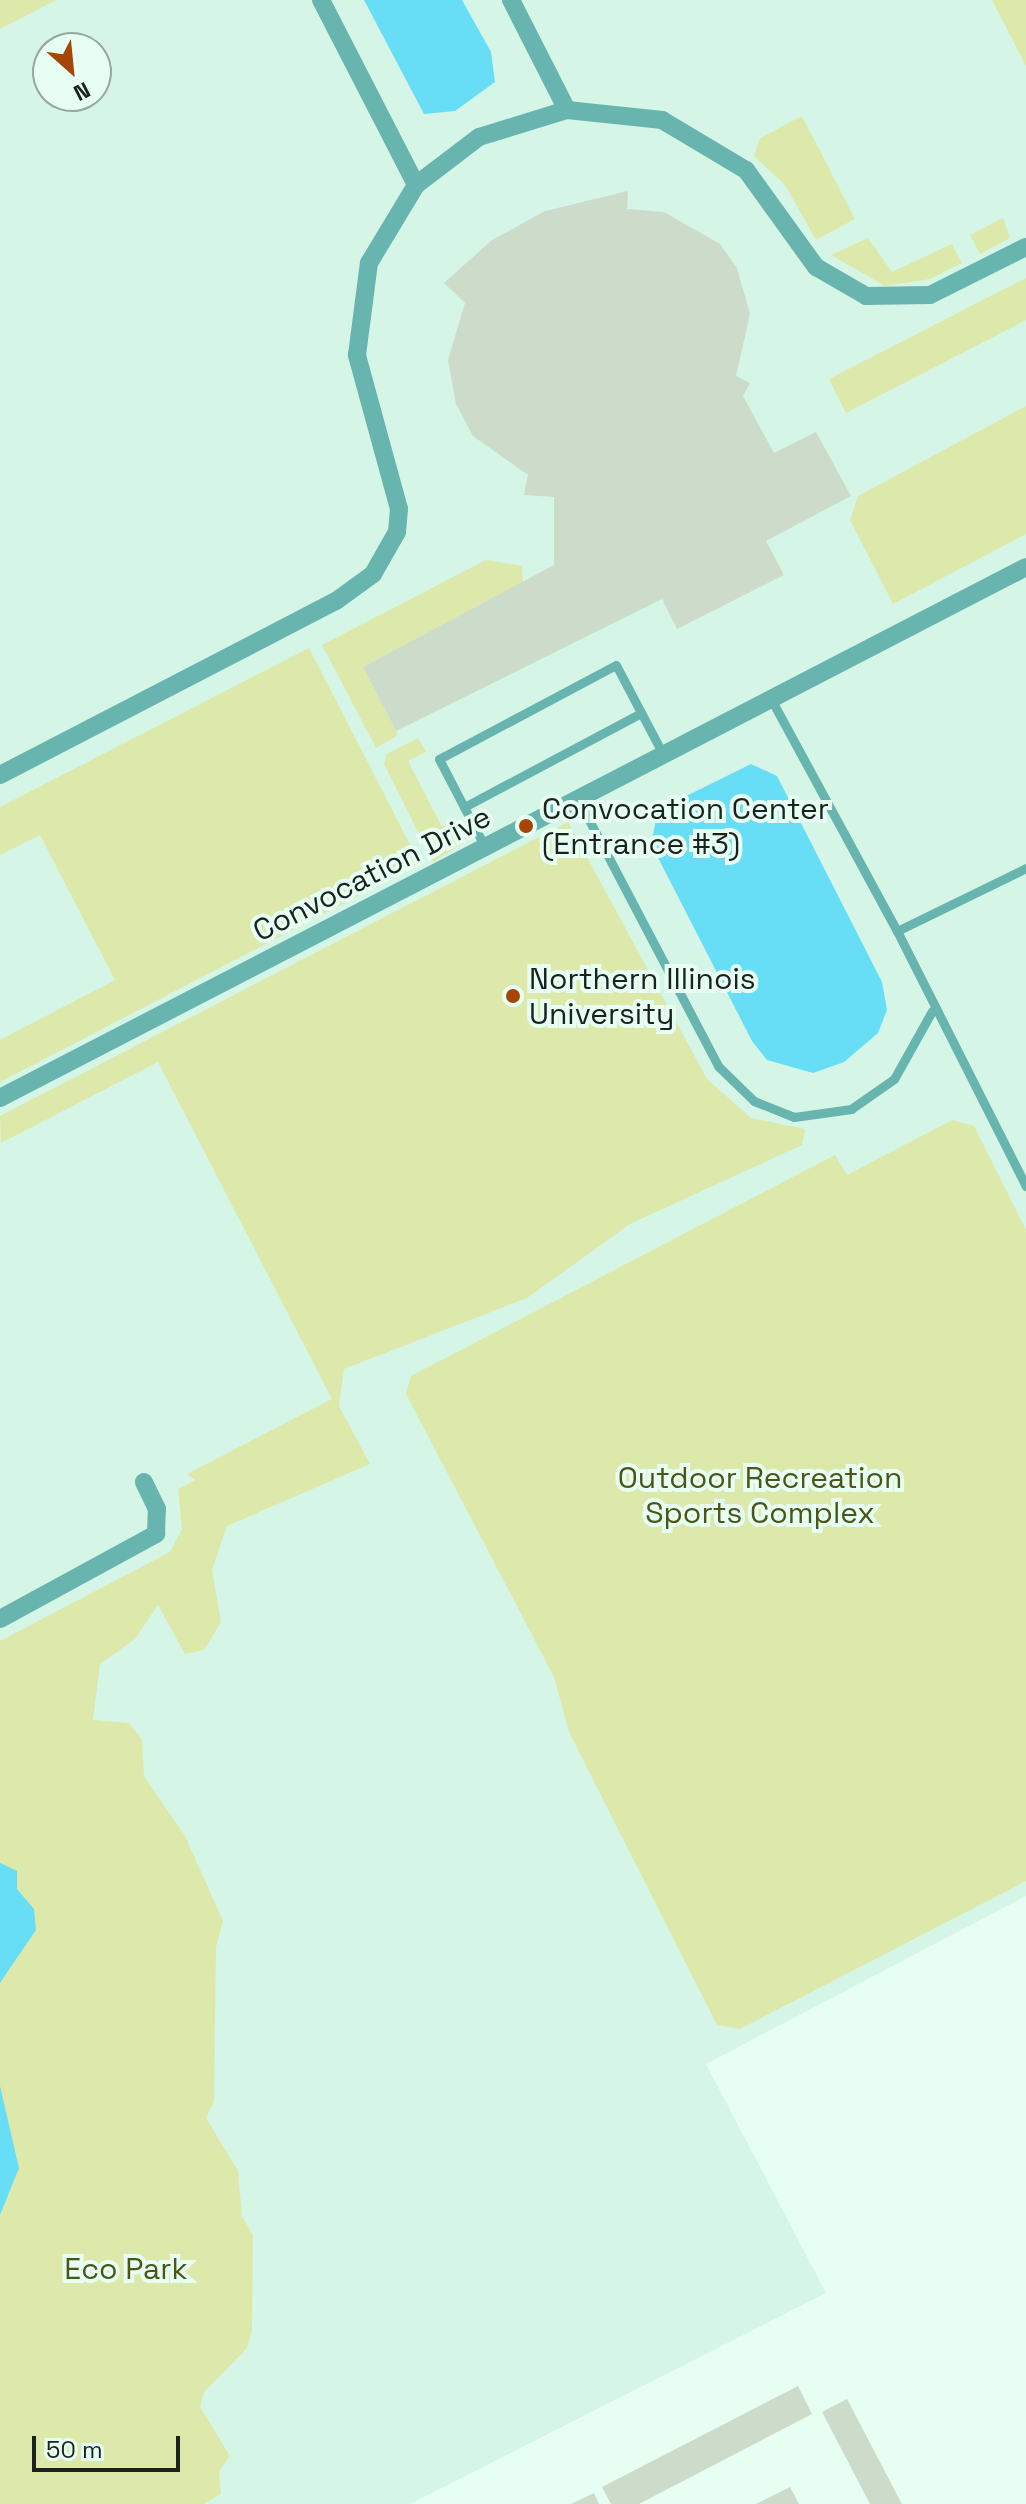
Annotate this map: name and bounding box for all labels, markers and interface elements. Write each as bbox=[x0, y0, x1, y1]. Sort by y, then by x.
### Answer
north arrow bbox=[32, 32, 112, 112]
text: N bbox=[69, 76, 95, 107]
place label: Convocation Center (Entrance #3) bbox=[542, 791, 829, 862]
street label: Convocation Drive bbox=[247, 799, 497, 949]
marker: Convocation Center (Entrance #3) bbox=[517, 817, 535, 835]
place label: Northern Illinois University bbox=[529, 961, 756, 1032]
marker: Northern Illinois University bbox=[504, 987, 522, 1005]
park label: Outdoor Recreation Sports Complex bbox=[618, 1460, 902, 1530]
park label: Eco Park bbox=[64, 2251, 188, 2287]
scale bar bbox=[36, 2420, 184, 2470]
text: 50 m bbox=[46, 2434, 103, 2465]

